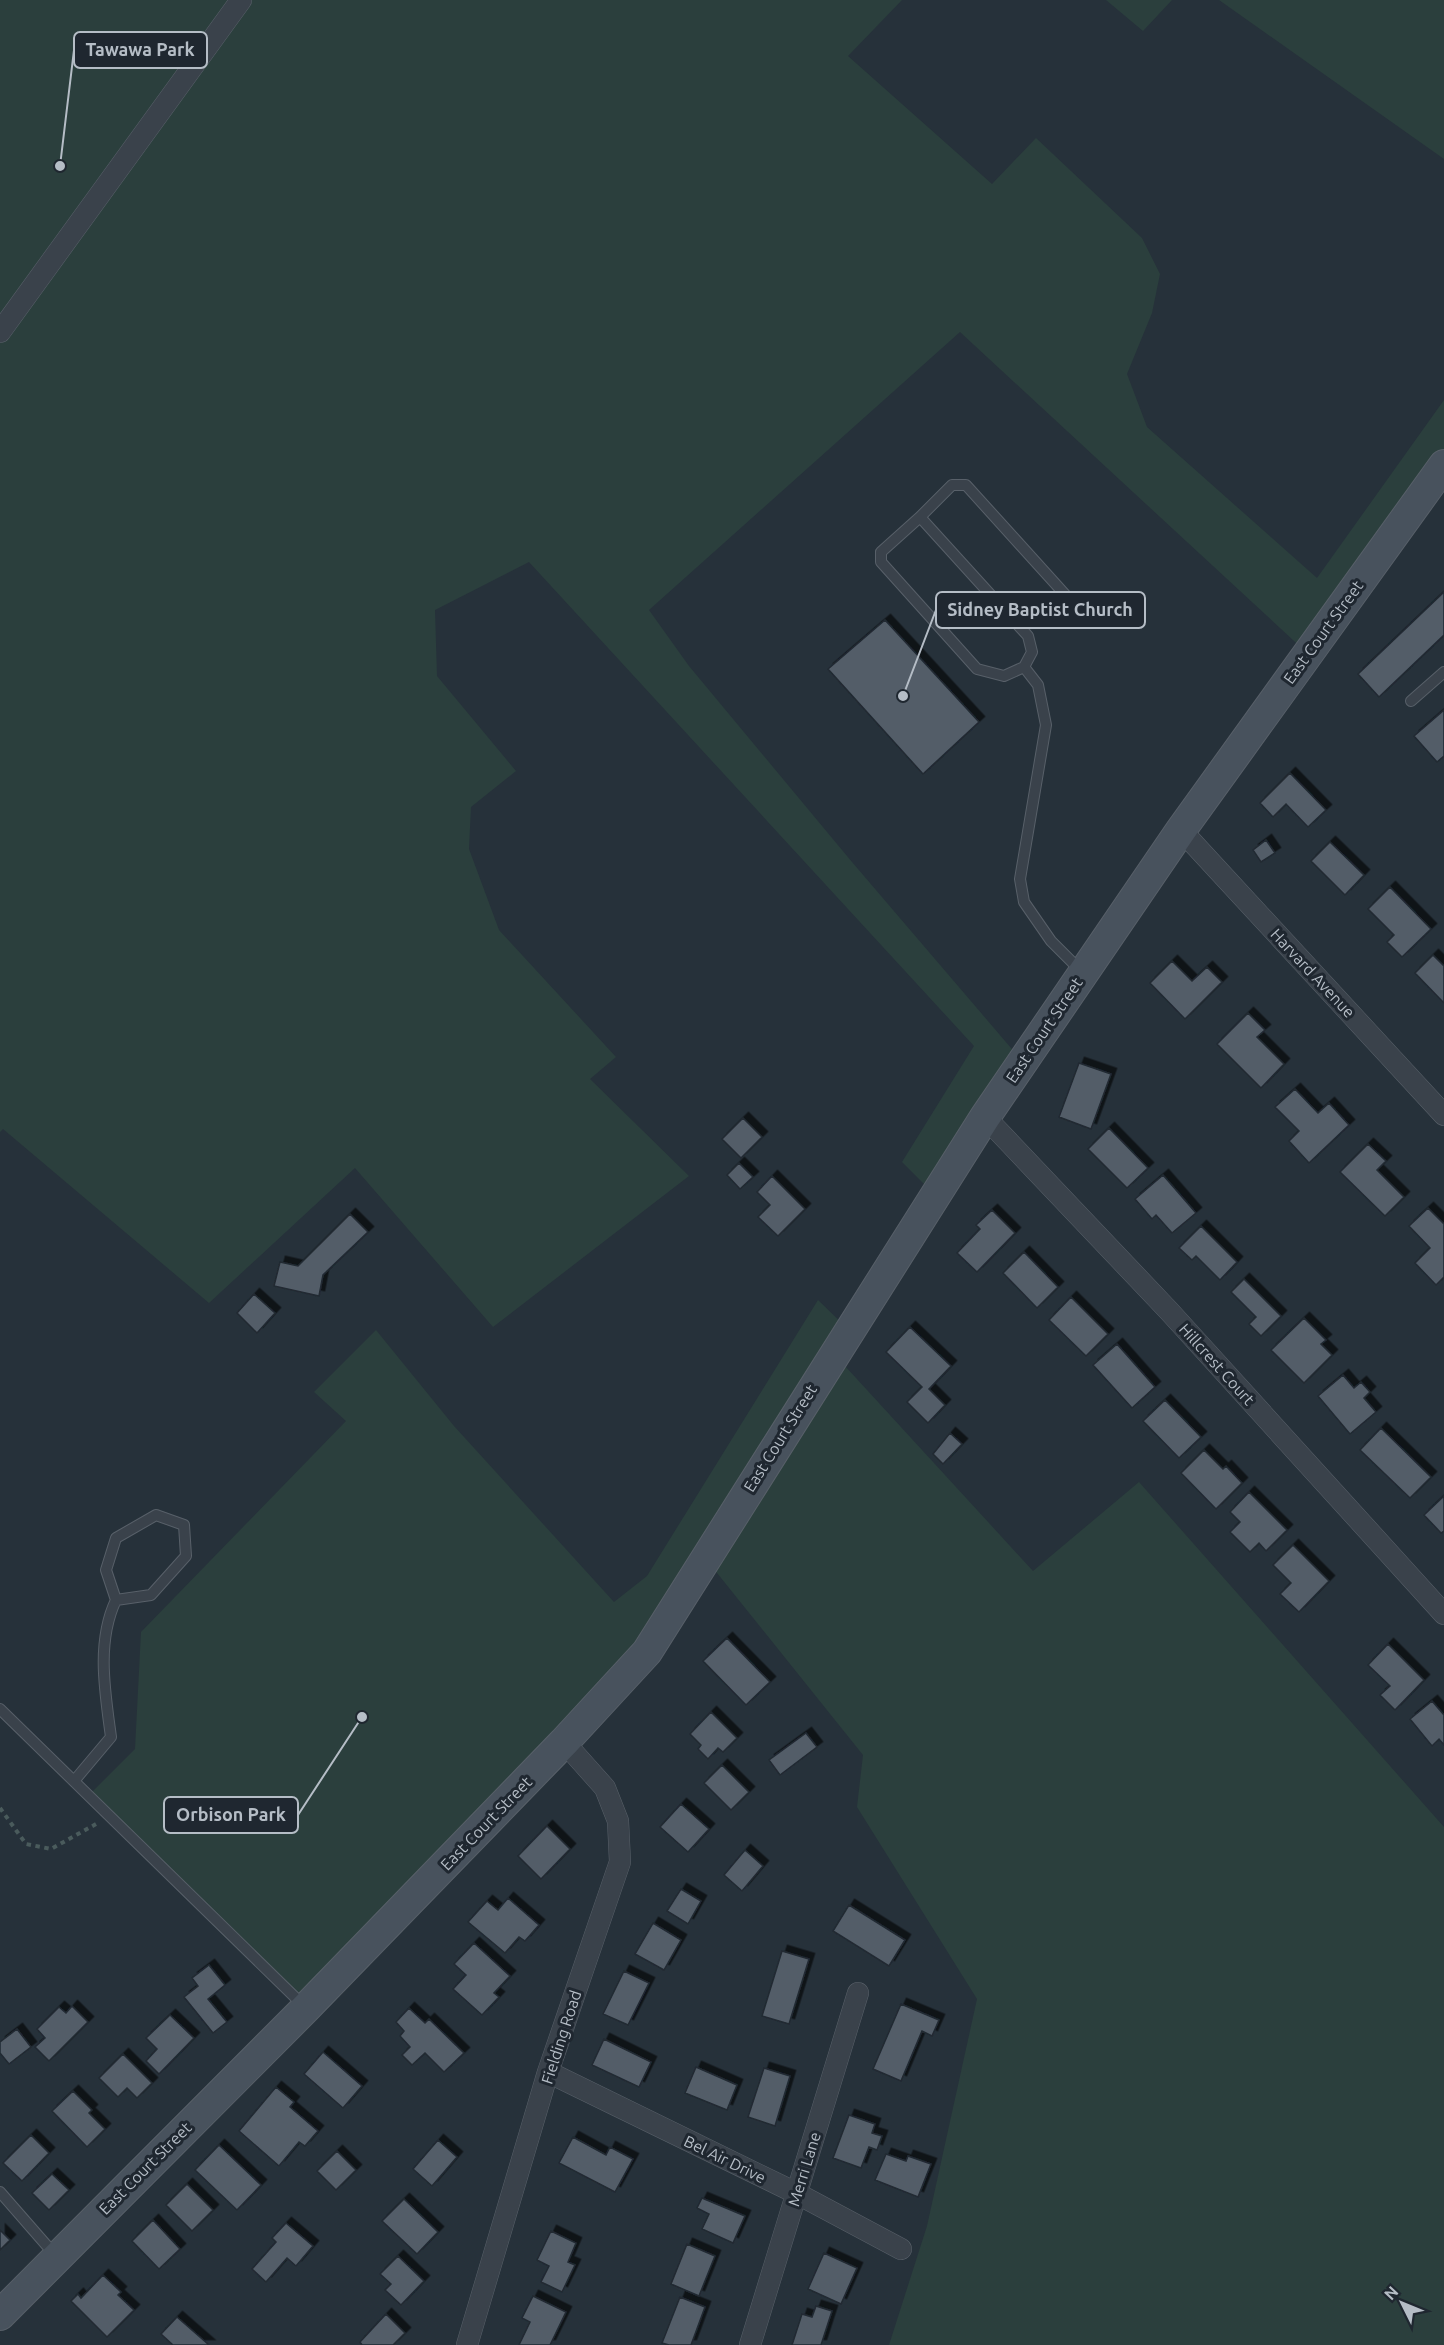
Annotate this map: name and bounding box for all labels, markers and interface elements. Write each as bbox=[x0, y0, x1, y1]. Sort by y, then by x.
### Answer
callout: Tawawa Park bbox=[74, 32, 207, 68]
text: Tawawa Park bbox=[85, 39, 195, 59]
street label: East Court Street bbox=[1280, 576, 1367, 687]
callout: Sidney Baptist Church bbox=[936, 592, 1145, 628]
text: Sidney Baptist Church bbox=[947, 599, 1133, 619]
street label: Harvard Avenue bbox=[1267, 925, 1359, 1021]
street label: East Court Street bbox=[1002, 973, 1086, 1086]
street label: Hillcrest Court bbox=[1176, 1320, 1259, 1409]
street label: East Court Street bbox=[740, 1380, 821, 1495]
street label: East Court Street bbox=[437, 1772, 536, 1874]
callout: Orbison Park bbox=[164, 1797, 298, 1833]
text: Orbison Park bbox=[176, 1804, 286, 1824]
street label: Fielding Road bbox=[537, 1988, 585, 2086]
street label: East Court Street bbox=[95, 2118, 195, 2218]
street label: Merri Lane bbox=[784, 2130, 824, 2208]
street label: Bel Air Drive bbox=[681, 2131, 769, 2187]
north arrow bbox=[1372, 2273, 1432, 2333]
text: N bbox=[1380, 2282, 1402, 2303]

